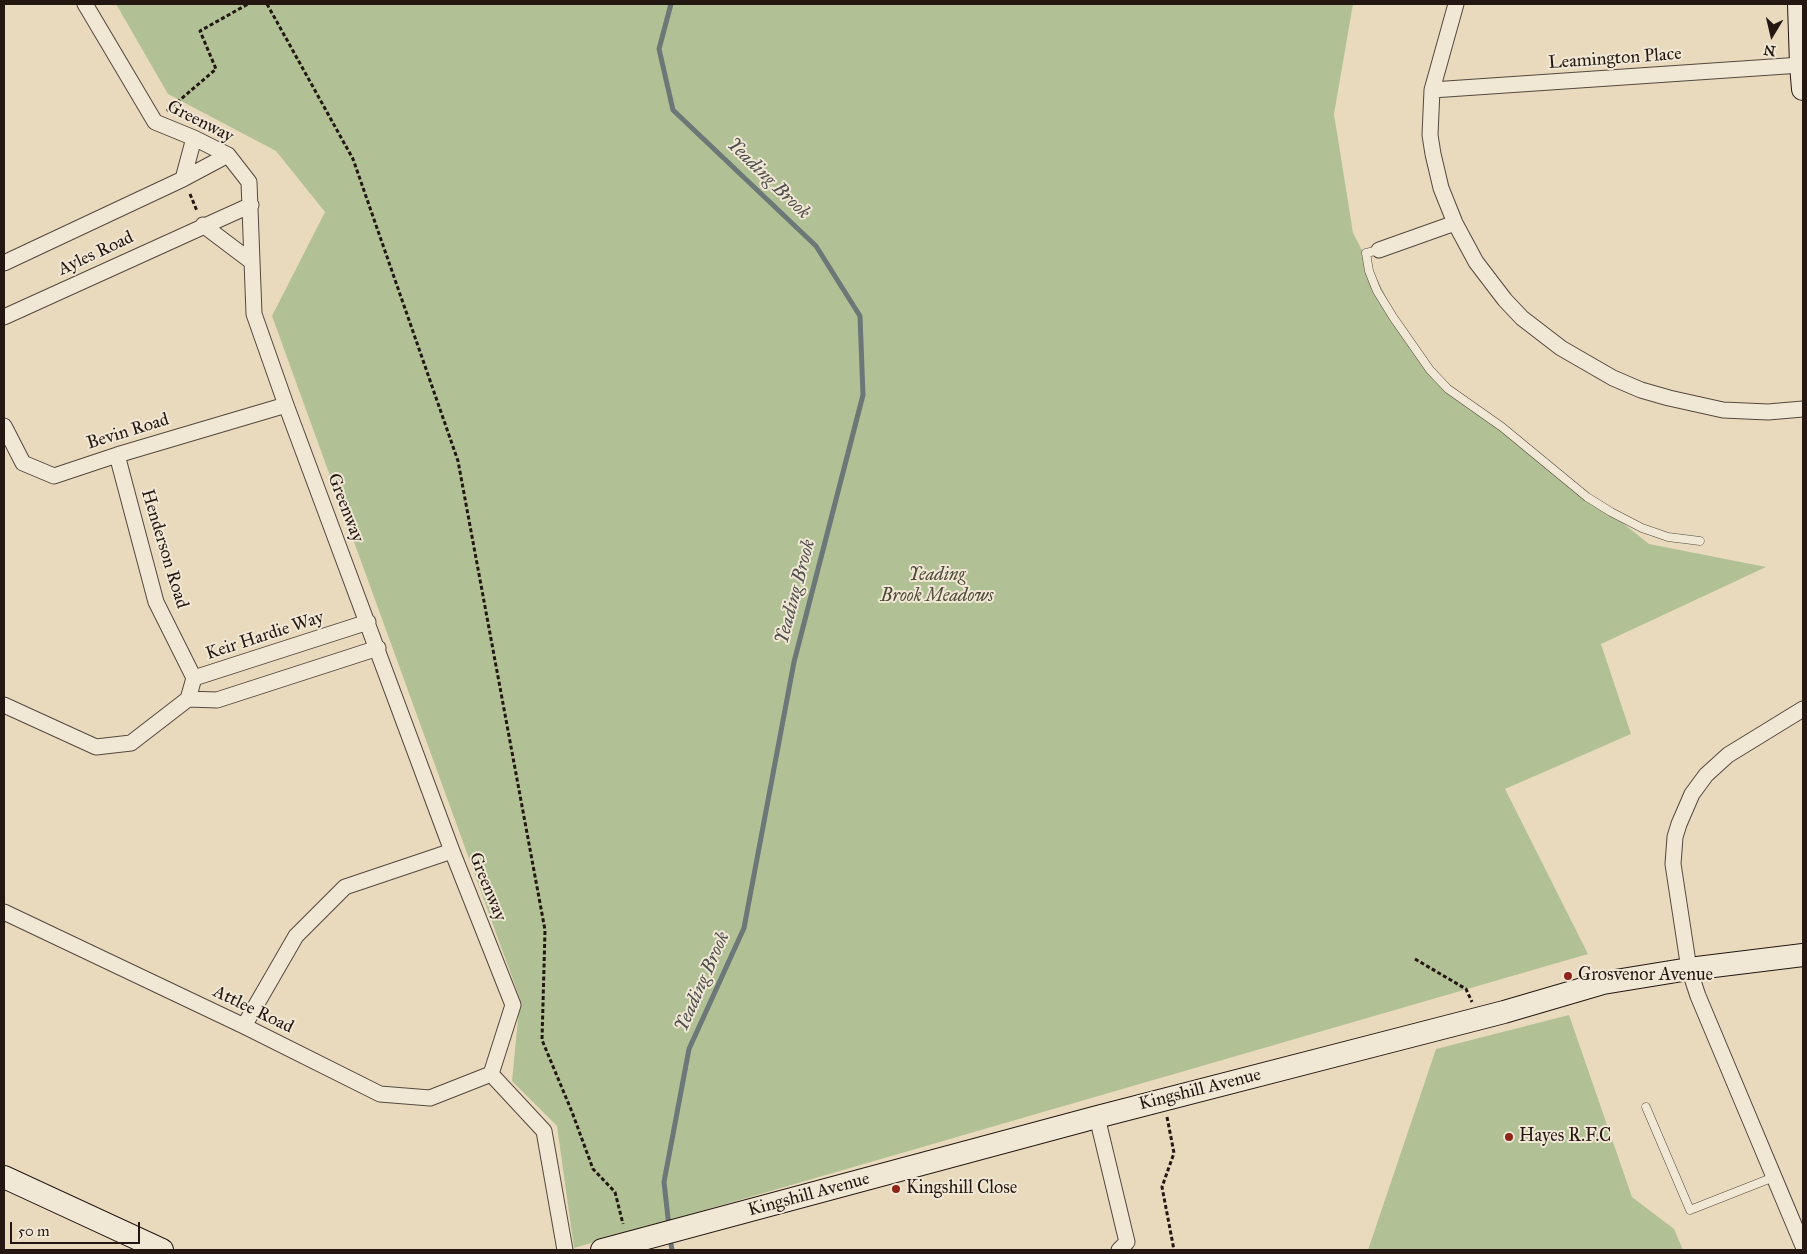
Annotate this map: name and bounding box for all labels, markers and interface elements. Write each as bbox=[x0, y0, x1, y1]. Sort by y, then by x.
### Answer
north arrow bbox=[1747, 10, 1797, 60]
text: N bbox=[1762, 41, 1777, 60]
street label: Leamington Place bbox=[1548, 44, 1682, 74]
street label: Greenway bbox=[163, 96, 237, 148]
water label: Yeading Brook bbox=[722, 134, 814, 224]
street label: Ayles Road bbox=[55, 227, 137, 281]
street label: Bevin Road bbox=[84, 409, 172, 455]
street label: Greenway bbox=[322, 471, 368, 545]
street label: Henderson Road bbox=[136, 487, 192, 611]
water label: Yeading Brook bbox=[771, 537, 821, 647]
park label: Yeading Brook Meadows bbox=[880, 565, 994, 608]
street label: Keir Hardie Way bbox=[203, 607, 327, 665]
street label: Greenway bbox=[464, 850, 510, 924]
water label: Yeading Brook bbox=[671, 928, 735, 1036]
place label: Grosvenor Avenue bbox=[1578, 965, 1713, 987]
marker: Grosvenor Avenue bbox=[1562, 970, 1574, 982]
street label: Attlee Road bbox=[209, 981, 297, 1039]
street label: Kingshill Avenue bbox=[1137, 1064, 1263, 1116]
place label: Hayes R.F.C bbox=[1519, 1126, 1611, 1148]
marker: Hayes R.F.C bbox=[1503, 1131, 1515, 1143]
street label: Kingshill Avenue bbox=[746, 1168, 872, 1222]
place label: Kingshill Close bbox=[906, 1178, 1017, 1200]
marker: Kingshill Close bbox=[890, 1183, 902, 1195]
scale bar bbox=[12, 1212, 142, 1244]
text: 50 m bbox=[18, 1222, 50, 1240]

